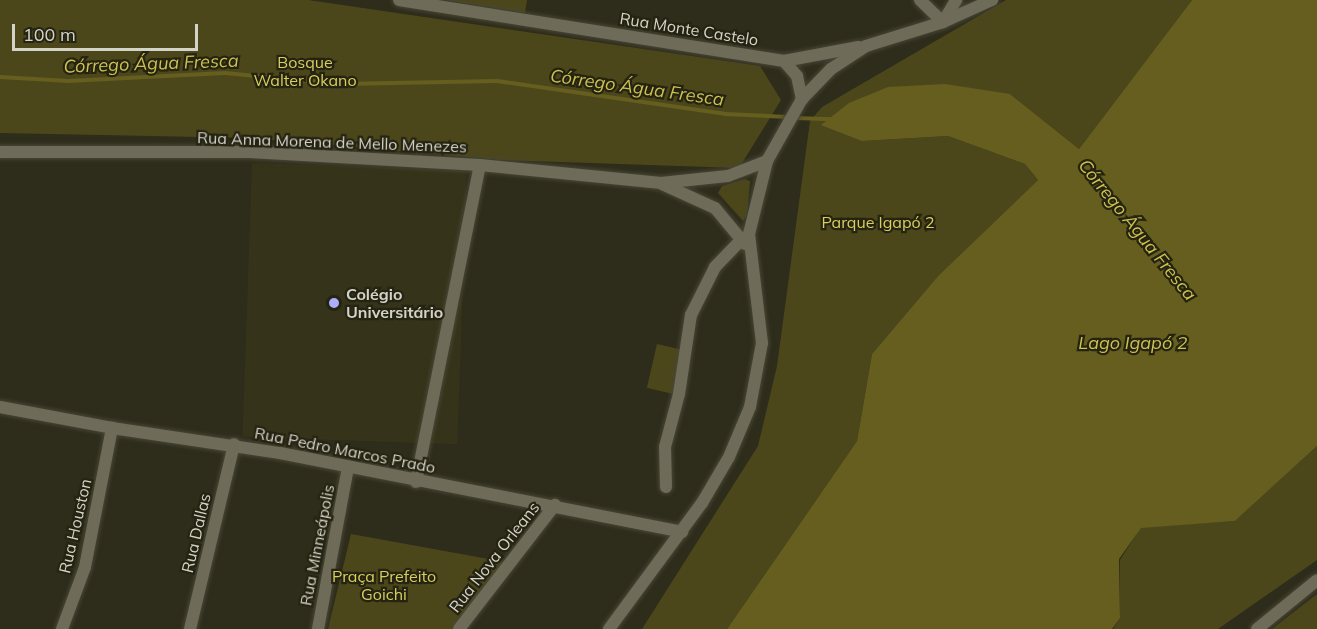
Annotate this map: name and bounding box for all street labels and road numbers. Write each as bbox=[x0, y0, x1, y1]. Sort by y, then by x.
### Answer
street label: Rua Monte Castelo bbox=[618, 9, 760, 49]
street label: Rua Anna Morena de Mello Menezes bbox=[197, 128, 467, 156]
street label: Rua Pedro Marcos Prado bbox=[253, 423, 437, 477]
street label: Rua Houston bbox=[55, 477, 95, 575]
street label: Rua Minneápolis bbox=[296, 483, 338, 607]
street label: Rua Dallas bbox=[178, 491, 214, 575]
street label: Rua Nova Orleans bbox=[445, 498, 543, 616]

